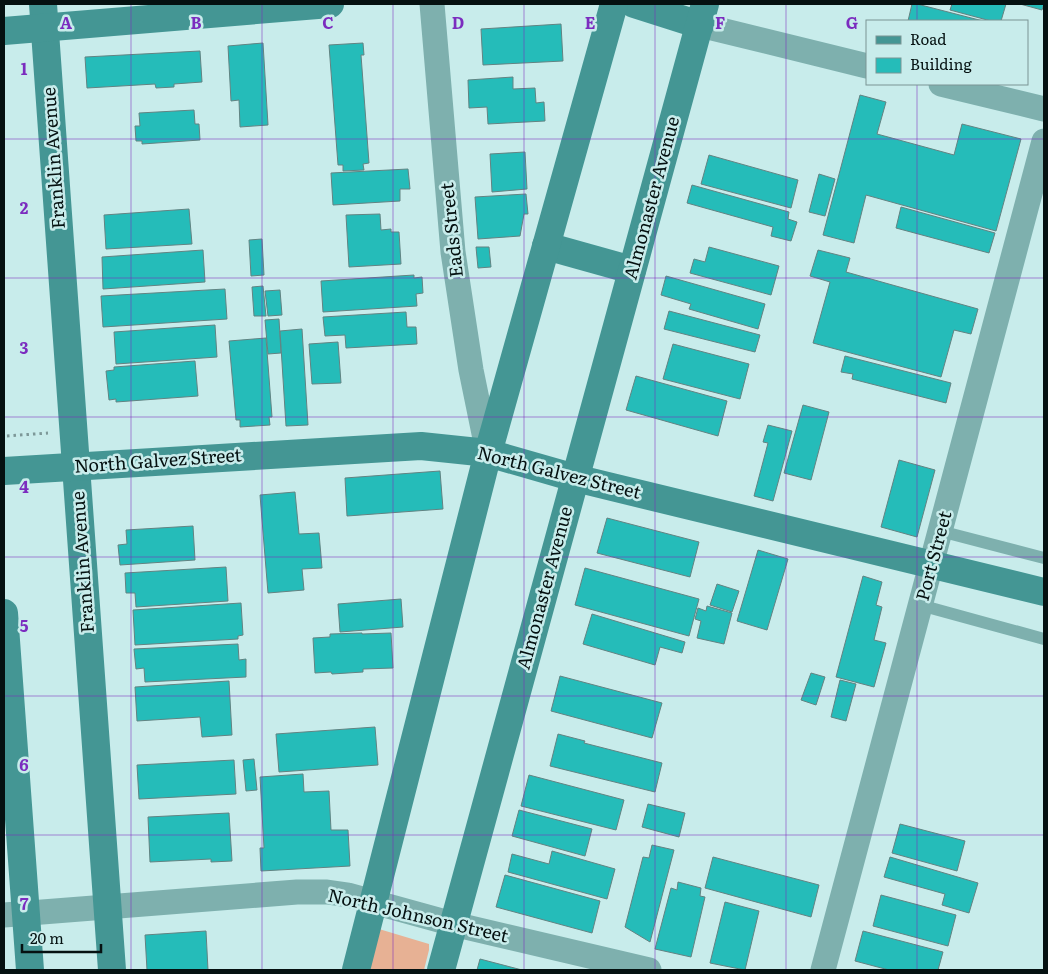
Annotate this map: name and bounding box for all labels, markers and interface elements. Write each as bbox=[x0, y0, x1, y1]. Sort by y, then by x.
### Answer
text: A bbox=[60, 10, 72, 34]
text: B bbox=[190, 10, 202, 34]
text: C bbox=[322, 10, 334, 34]
text: D bbox=[452, 10, 464, 34]
text: E bbox=[585, 10, 596, 34]
text: F bbox=[715, 10, 725, 34]
text: G bbox=[846, 10, 858, 34]
legend bbox=[866, 20, 1028, 85]
text: Road bbox=[910, 27, 946, 50]
text: Building bbox=[910, 52, 972, 75]
text: 1 bbox=[21, 56, 28, 80]
street label: Franklin Avenue bbox=[34, 86, 71, 230]
street label: Almonaster Avenue bbox=[616, 113, 685, 282]
street label: Eads Street bbox=[432, 181, 469, 279]
text: 2 bbox=[20, 195, 29, 219]
text: 3 bbox=[20, 335, 29, 359]
street label: North Galvez Street bbox=[475, 438, 645, 505]
street label: North Galvez Street bbox=[73, 440, 243, 479]
text: 4 bbox=[19, 474, 29, 498]
street label: Franklin Avenue bbox=[63, 490, 100, 634]
street label: Almonaster Avenue bbox=[509, 503, 578, 672]
street label: Port Street bbox=[908, 507, 958, 604]
text: 5 bbox=[20, 613, 29, 637]
text: 6 bbox=[19, 752, 29, 776]
street label: North Johnson Street bbox=[325, 881, 512, 949]
text: 7 bbox=[20, 891, 29, 915]
scale bar bbox=[22, 922, 101, 954]
text: 20 m bbox=[30, 926, 64, 949]

